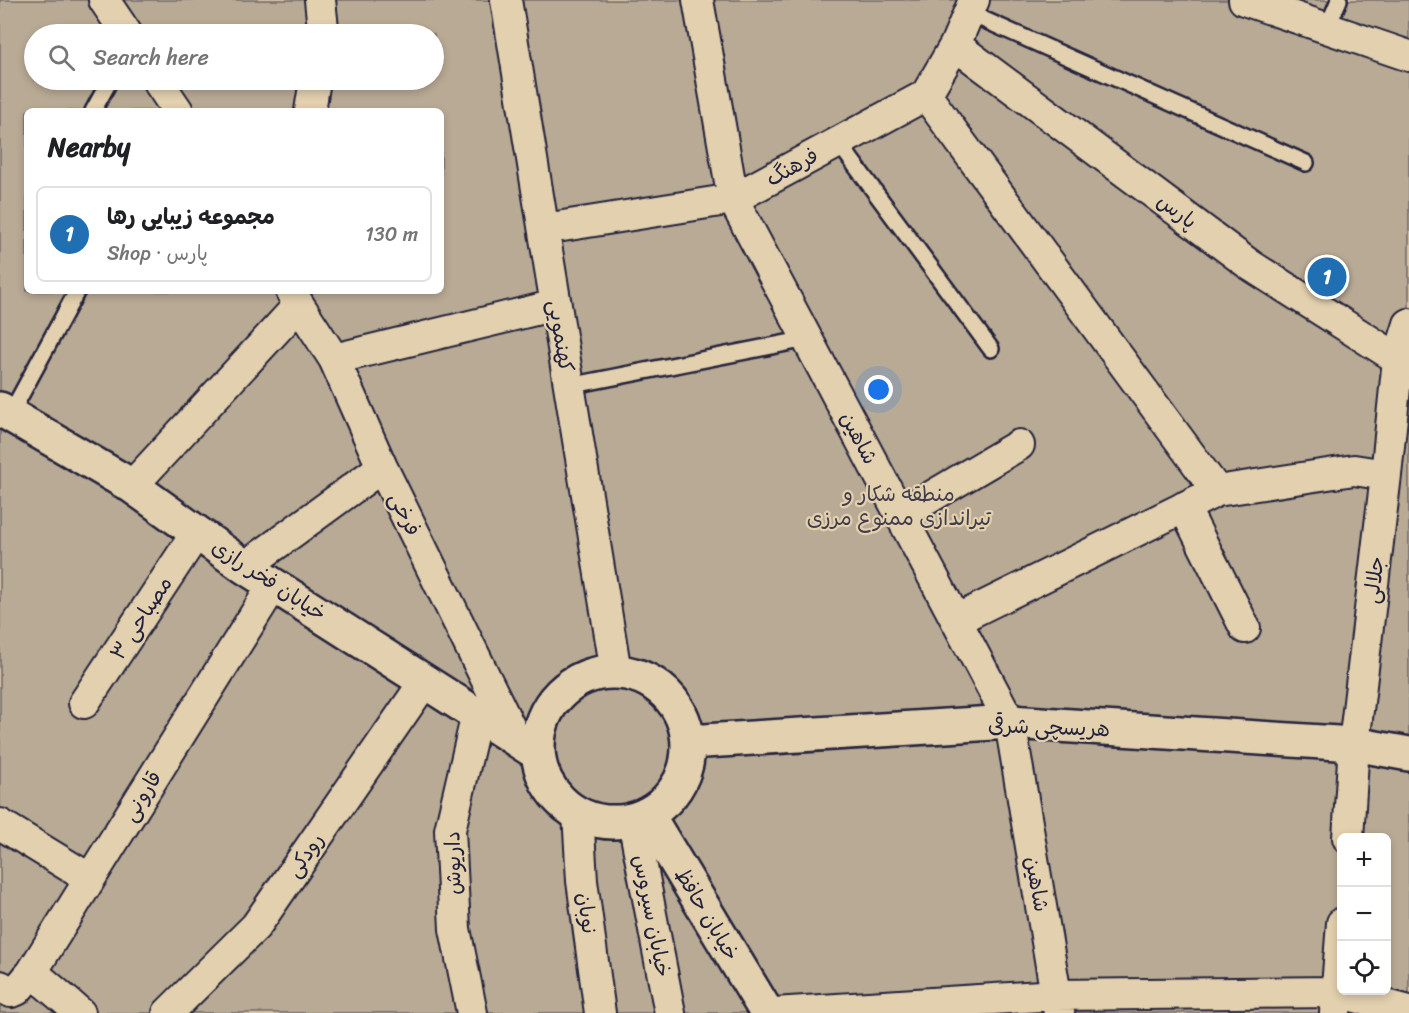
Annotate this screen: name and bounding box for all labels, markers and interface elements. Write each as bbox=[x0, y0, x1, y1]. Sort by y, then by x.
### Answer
search box bbox=[24, 24, 444, 90]
text: Search here bbox=[93, 38, 209, 77]
icon: search bbox=[45, 41, 78, 74]
text: Nearby bbox=[48, 124, 130, 170]
street label: فرهنگ bbox=[758, 137, 826, 197]
street label: پارس bbox=[1148, 183, 1206, 239]
text: مجموعه زیبایی رها bbox=[107, 197, 275, 236]
text: 1 bbox=[65, 217, 74, 252]
text: 130 m bbox=[365, 217, 418, 252]
text: Shop · پارس bbox=[107, 236, 208, 271]
pin: 1 bbox=[1308, 254, 1346, 300]
street label: کهنمویی bbox=[537, 297, 585, 375]
your location bbox=[864, 375, 893, 404]
street label: شاهین bbox=[829, 404, 889, 472]
park label: منطقه شکار و تیراندازی ممنوع مرزی bbox=[807, 475, 992, 537]
street label: فرخی bbox=[378, 485, 432, 543]
street label: خیابان فخر رازی bbox=[204, 528, 334, 632]
street label: جلالی bbox=[1352, 554, 1396, 606]
street label: مصباحی ۳ bbox=[99, 568, 183, 668]
street label: هریسچی شرقی bbox=[987, 706, 1111, 748]
street label: قارونی bbox=[111, 763, 173, 829]
street label: رودکی bbox=[276, 824, 334, 886]
street label: داریوش bbox=[433, 831, 473, 895]
map controls bbox=[1337, 833, 1391, 995]
button: + bbox=[1337, 833, 1391, 887]
street label: خیابان سیروس bbox=[622, 852, 682, 980]
street label: شاهین bbox=[1013, 853, 1061, 915]
street label: خیابان حافظ bbox=[664, 860, 750, 968]
button: − bbox=[1337, 887, 1391, 941]
street label: نوبان bbox=[565, 890, 609, 936]
button: locate bbox=[1337, 941, 1391, 995]

